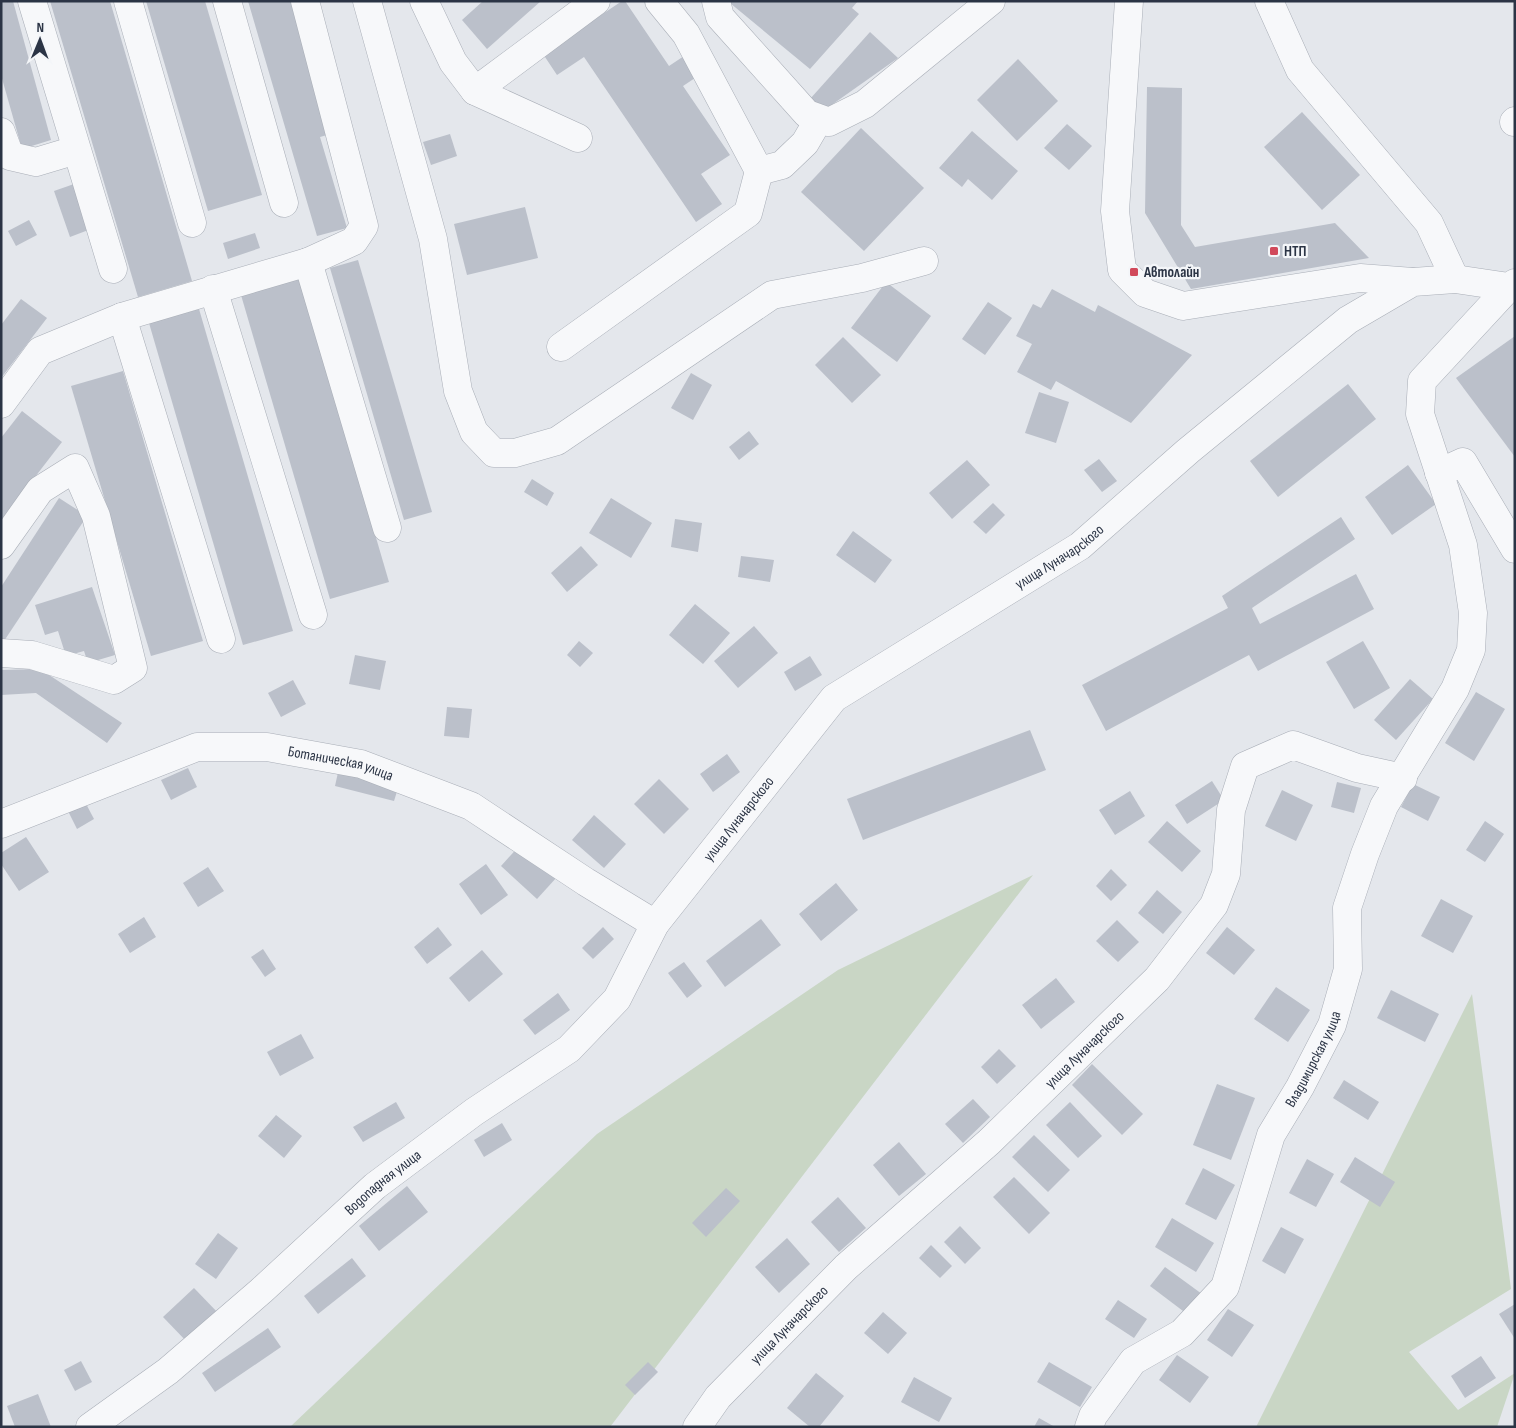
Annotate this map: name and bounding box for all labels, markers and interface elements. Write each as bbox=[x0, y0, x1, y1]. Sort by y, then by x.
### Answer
north arrow bbox=[15, 15, 65, 65]
text: N bbox=[36, 19, 44, 36]
place label: НТП bbox=[1284, 242, 1307, 261]
marker: НТП bbox=[1268, 245, 1280, 257]
place label: Автолайн bbox=[1143, 263, 1199, 282]
marker: Автолайн bbox=[1128, 266, 1140, 278]
street label: улица Луначарского bbox=[1012, 520, 1108, 594]
street label: Ботаническая улица bbox=[286, 742, 396, 785]
street label: улица Луначарского bbox=[699, 773, 778, 865]
street label: улица Луначарского bbox=[1041, 1007, 1128, 1092]
street label: Владимирская улица bbox=[1281, 1009, 1345, 1111]
street label: Водопадная улица bbox=[341, 1146, 425, 1219]
street label: улица Луначарского bbox=[747, 1282, 832, 1369]

